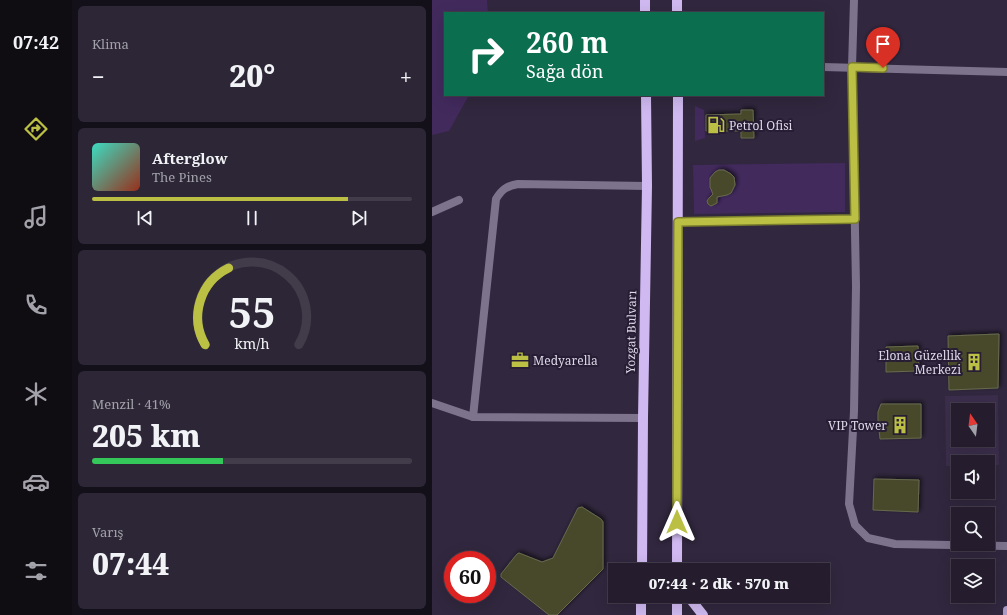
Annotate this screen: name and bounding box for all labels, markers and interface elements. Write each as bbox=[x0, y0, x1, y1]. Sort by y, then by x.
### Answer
text: 260 m bbox=[526, 23, 608, 61]
pin bbox=[866, 27, 900, 68]
icon: right bbox=[460, 28, 512, 80]
text: 07:42 bbox=[13, 30, 59, 54]
icon: arrive bbox=[872, 33, 894, 55]
text: Klima bbox=[92, 35, 129, 53]
text: 20° bbox=[229, 55, 275, 96]
text: Sağa dön bbox=[526, 59, 603, 83]
text: − bbox=[92, 61, 105, 91]
text: + bbox=[400, 61, 412, 91]
icon: directions bbox=[22, 115, 50, 143]
fuel station icon: Petrol Ofisi bbox=[706, 115, 726, 135]
place label: Petrol Ofisi bbox=[729, 117, 793, 134]
text: Afterglow bbox=[152, 148, 228, 168]
text: The Pines bbox=[152, 168, 212, 186]
icon: music bbox=[22, 203, 50, 231]
icon: previous bbox=[134, 207, 156, 229]
icon: pause bbox=[241, 207, 263, 229]
icon: next bbox=[348, 207, 370, 229]
text: 55 bbox=[228, 284, 276, 340]
street label: Yozgat Bulvarı bbox=[622, 290, 640, 374]
icon: phone bbox=[22, 291, 50, 319]
text: km/h bbox=[234, 334, 270, 353]
place label: Elona Güzellik Merkezi bbox=[878, 347, 962, 378]
office icon: Medyarella bbox=[510, 350, 530, 370]
place label: Medyarella bbox=[533, 352, 598, 369]
building icon: Elona Güzellik Merkezi bbox=[964, 352, 984, 372]
icon: climate bbox=[22, 380, 50, 408]
text: Menzil · 41% bbox=[92, 395, 171, 413]
north arrow bbox=[951, 403, 995, 447]
map controls bbox=[951, 403, 995, 603]
text: 205 km bbox=[92, 415, 201, 456]
building icon: VIP Tower bbox=[890, 415, 910, 435]
place label: VIP Tower bbox=[828, 417, 887, 434]
button: sound bbox=[951, 455, 995, 499]
icon: car bbox=[22, 468, 50, 496]
position arrow bbox=[656, 501, 698, 543]
button: search bbox=[951, 507, 995, 551]
text: Varış bbox=[92, 523, 123, 541]
text: 07:44 bbox=[92, 543, 169, 584]
speed limit sign: 60 bbox=[444, 551, 496, 603]
icon: filters bbox=[22, 557, 50, 585]
button: layers bbox=[951, 559, 995, 603]
text: 07:44 · 2 dk · 570 m bbox=[649, 573, 789, 593]

